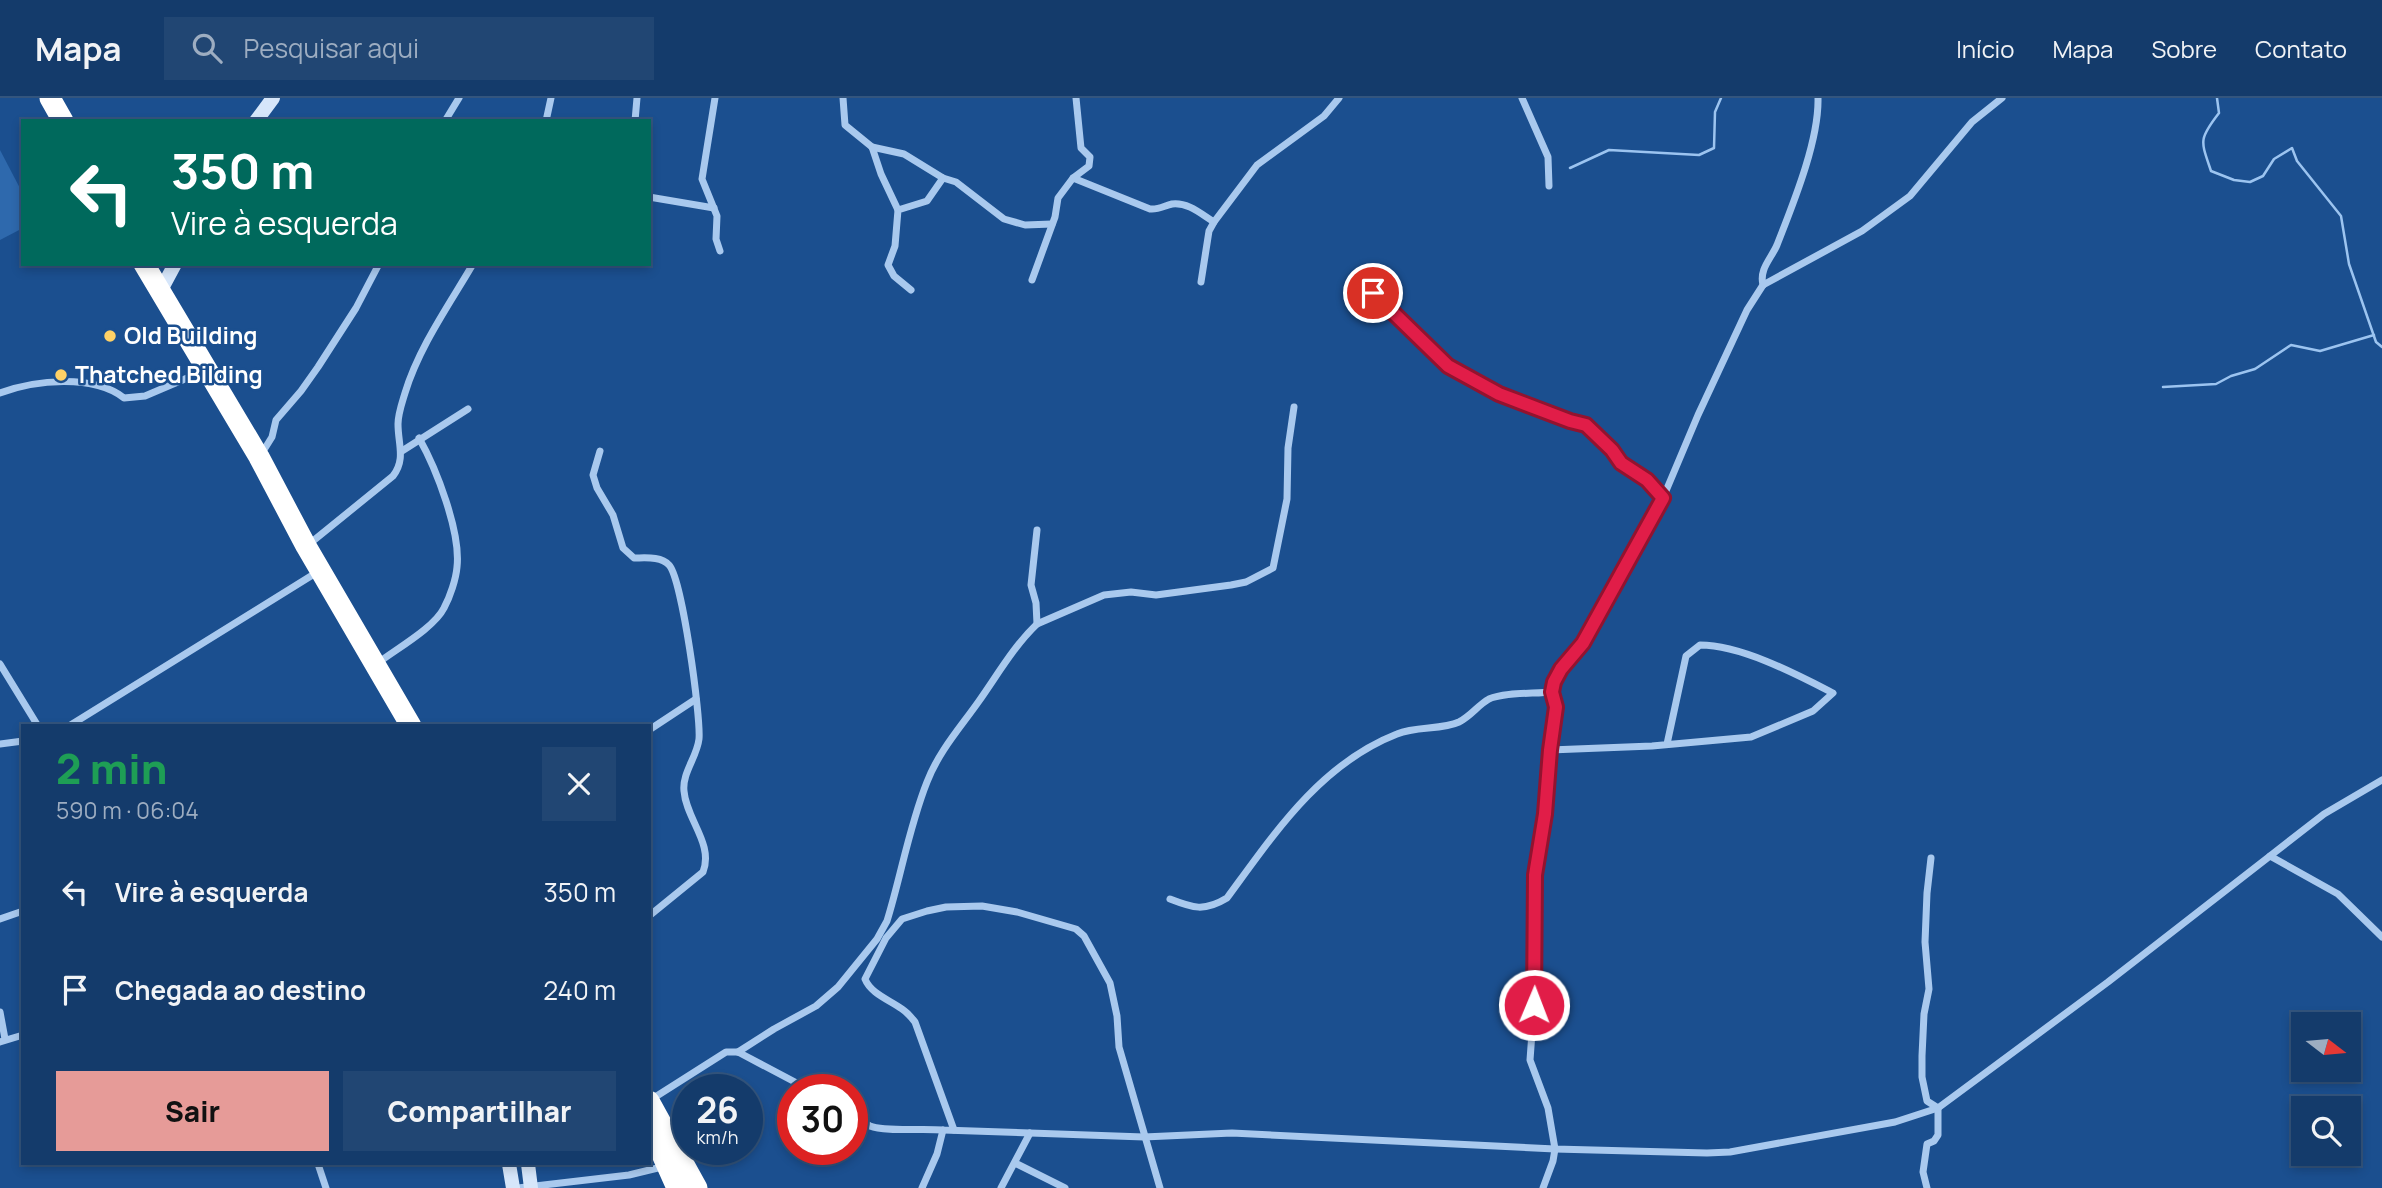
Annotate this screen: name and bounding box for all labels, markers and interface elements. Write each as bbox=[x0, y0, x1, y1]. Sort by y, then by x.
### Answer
search box bbox=[164, 17, 654, 80]
text: Mapa bbox=[35, 26, 122, 71]
icon: search bbox=[188, 29, 226, 67]
text: Pesquisar aqui bbox=[244, 30, 419, 66]
text: Início bbox=[1956, 32, 2014, 65]
text: Mapa bbox=[2052, 32, 2113, 65]
text: Sobre bbox=[2151, 32, 2217, 65]
text: Contato bbox=[2255, 32, 2347, 65]
text: 350 m bbox=[171, 137, 314, 204]
icon: left bbox=[56, 147, 147, 238]
text: Vire à esquerda bbox=[171, 201, 398, 245]
pin bbox=[1343, 263, 1403, 323]
icon: arrive bbox=[1354, 274, 1392, 312]
place label: Old Building bbox=[124, 319, 257, 351]
marker: Old Building bbox=[102, 328, 118, 344]
place label: Thatched Bilding bbox=[75, 358, 263, 390]
marker: Thatched Bilding bbox=[53, 367, 69, 383]
text: 2 min bbox=[56, 739, 167, 797]
button: close bbox=[542, 747, 616, 821]
text: 590 m · 06:04 bbox=[56, 794, 199, 826]
icon: left bbox=[56, 873, 94, 911]
text: Vire à esquerda bbox=[115, 874, 308, 910]
text: 350 m bbox=[543, 874, 616, 910]
position arrow bbox=[1497, 968, 1571, 1042]
icon: arrive bbox=[56, 971, 94, 1009]
text: Chegada ao destino bbox=[115, 972, 366, 1008]
text: 240 m bbox=[543, 972, 616, 1008]
north arrow bbox=[2291, 1012, 2361, 1082]
map controls bbox=[2291, 1012, 2361, 1166]
button: Sair bbox=[56, 1071, 329, 1151]
button: Compartilhar bbox=[343, 1071, 616, 1151]
speed limit sign: 30 bbox=[777, 1074, 868, 1165]
text: 26 bbox=[696, 1086, 739, 1134]
button: search bbox=[2291, 1096, 2361, 1166]
text: km/h bbox=[697, 1125, 738, 1149]

